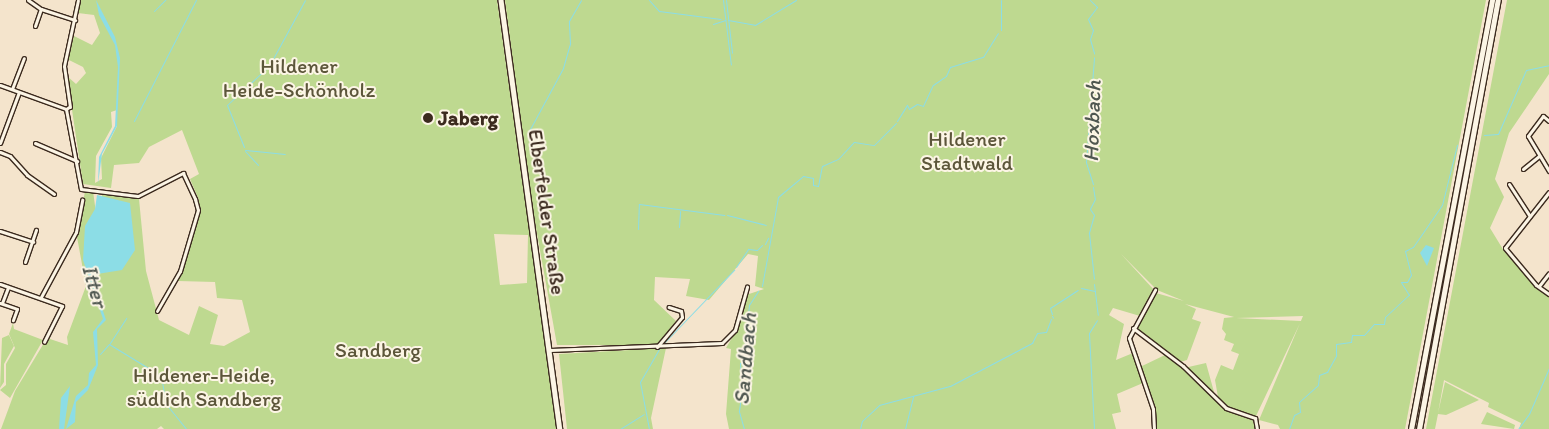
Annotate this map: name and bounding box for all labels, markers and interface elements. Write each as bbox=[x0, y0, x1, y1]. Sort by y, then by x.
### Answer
park label: Hildener Heide-Schönholz bbox=[223, 53, 375, 103]
water label: Hoxbach bbox=[1077, 80, 1107, 162]
place label: Jaberg bbox=[438, 105, 498, 131]
marker: Jaberg bbox=[422, 112, 434, 124]
park label: Hildener Stadtwald bbox=[921, 126, 1013, 176]
street label: Elberfelder Straße bbox=[523, 128, 571, 296]
water label: Itter bbox=[76, 262, 114, 310]
water label: Sandbach bbox=[728, 312, 762, 406]
park label: Sandberg bbox=[335, 337, 421, 363]
park label: Hildener-Heide, südlich Sandberg bbox=[127, 362, 281, 412]

